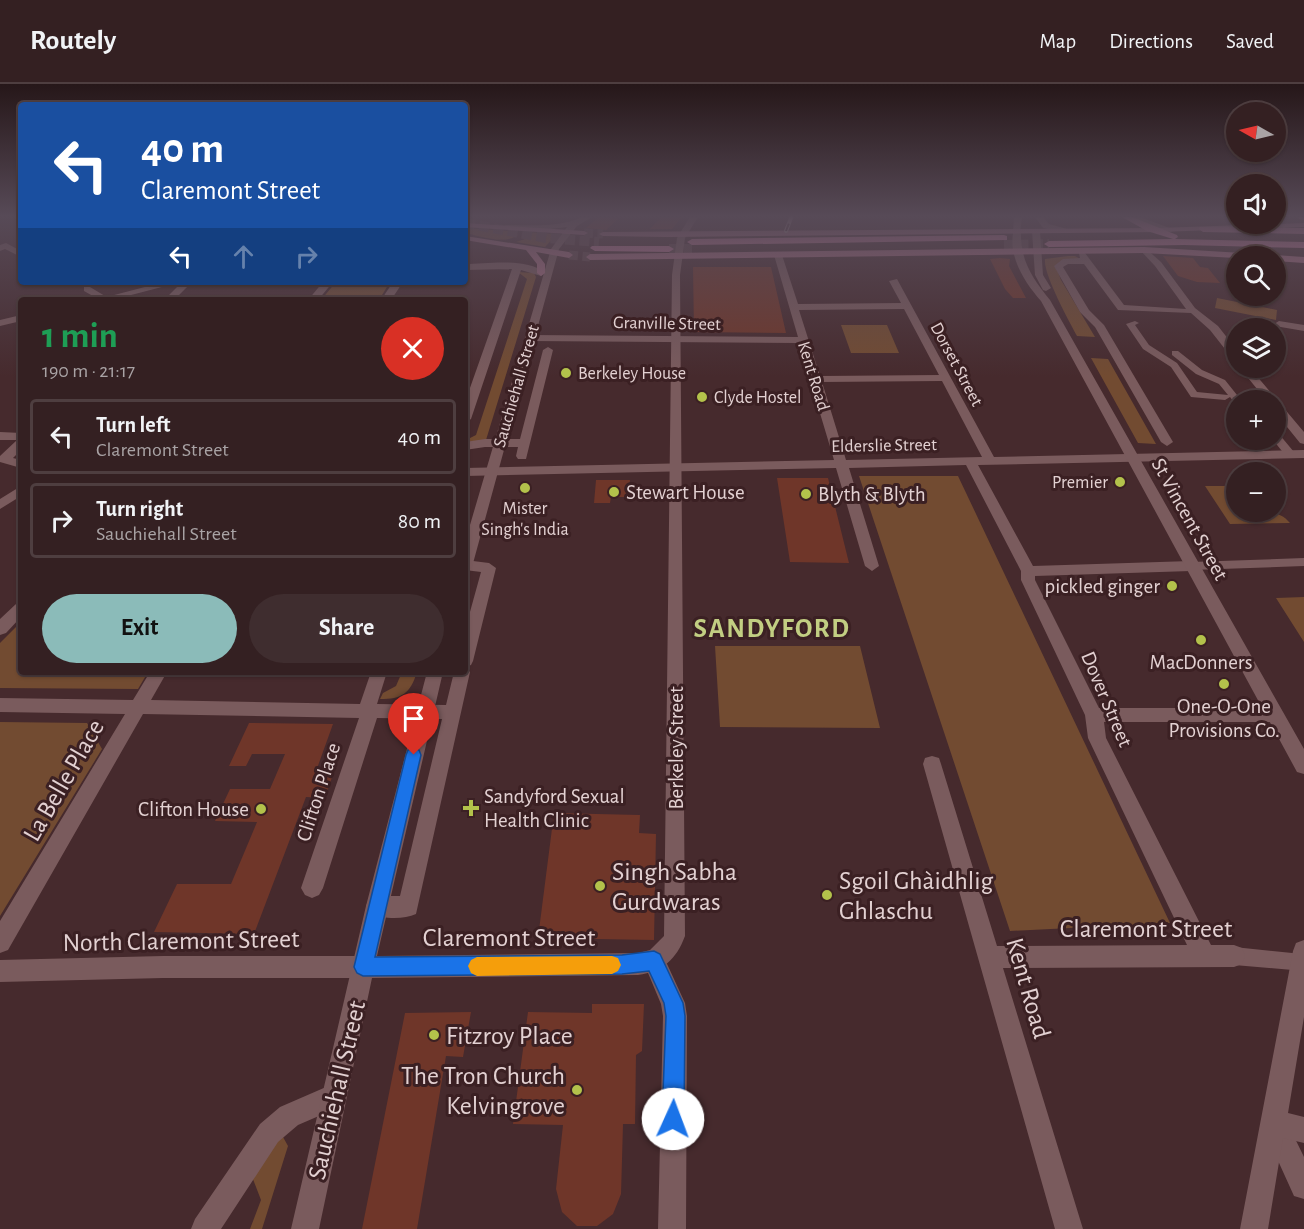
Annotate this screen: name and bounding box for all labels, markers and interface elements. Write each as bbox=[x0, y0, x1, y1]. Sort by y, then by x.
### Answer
text: Routely bbox=[30, 27, 116, 55]
text: Map bbox=[1040, 31, 1076, 52]
text: Directions bbox=[1109, 31, 1193, 52]
text: Saved bbox=[1226, 31, 1274, 52]
north arrow bbox=[1226, 102, 1286, 162]
map controls bbox=[1226, 102, 1286, 522]
icon: left bbox=[42, 126, 120, 204]
text: 40 m bbox=[141, 128, 224, 170]
button: sound bbox=[1226, 174, 1286, 234]
text: Claremont Street bbox=[141, 177, 320, 204]
icon: left bbox=[164, 240, 197, 273]
icon: ahead bbox=[227, 240, 260, 273]
icon: right bbox=[290, 240, 323, 273]
button: search bbox=[1226, 246, 1286, 306]
street label: Granville Street bbox=[613, 314, 721, 334]
button: close bbox=[381, 317, 444, 380]
text: 1 min bbox=[42, 318, 118, 354]
button: layers bbox=[1226, 318, 1286, 378]
street label: Dorset Street bbox=[927, 320, 986, 410]
street label: Sauchiehall Street bbox=[491, 323, 543, 450]
street label: Kent Road bbox=[794, 339, 832, 413]
text: 190 m · 21:17 bbox=[42, 361, 135, 381]
place label: Berkeley House bbox=[578, 365, 686, 383]
marker: Berkeley House bbox=[559, 366, 573, 380]
place label: Clyde Hostel bbox=[714, 389, 802, 407]
marker: Clyde Hostel bbox=[695, 390, 709, 404]
button: + bbox=[1226, 390, 1286, 450]
text: Turn left bbox=[96, 414, 170, 436]
icon: left bbox=[45, 420, 78, 453]
text: 40 m bbox=[398, 426, 441, 448]
street label: Elderslie Street bbox=[831, 436, 937, 456]
text: Claremont Street bbox=[96, 440, 229, 460]
street label: St Vincent Street bbox=[1147, 455, 1232, 584]
button: − bbox=[1226, 462, 1286, 522]
place label: Premier bbox=[1052, 474, 1108, 492]
marker: Premier bbox=[1113, 475, 1127, 489]
marker: Mister Singh's India bbox=[518, 481, 532, 495]
place label: Stewart House bbox=[626, 482, 745, 503]
place label: Blyth & Blyth bbox=[818, 484, 926, 505]
marker: Stewart House bbox=[607, 485, 621, 499]
marker: Blyth & Blyth bbox=[799, 487, 813, 501]
text: Turn right bbox=[96, 498, 183, 520]
place label: Mister Singh's India bbox=[481, 500, 569, 539]
icon: right bbox=[45, 504, 78, 537]
text: 80 m bbox=[398, 510, 441, 532]
text: Sauchiehall Street bbox=[96, 524, 237, 544]
place label: pickled ginger bbox=[1045, 576, 1160, 597]
marker: pickled ginger bbox=[1165, 579, 1179, 593]
button: Exit bbox=[42, 594, 237, 663]
button: Share bbox=[249, 594, 444, 663]
district label: SANDYFORD bbox=[694, 615, 850, 642]
marker: MacDonners bbox=[1194, 633, 1208, 647]
street label: Dover Street bbox=[1077, 648, 1136, 750]
place label: MacDonners bbox=[1150, 652, 1252, 673]
marker: One-O-One Provisions Co. bbox=[1217, 677, 1231, 691]
street label: Berkeley Street bbox=[666, 686, 687, 810]
pin bbox=[388, 693, 439, 755]
place label: One-O-One Provisions Co. bbox=[1168, 696, 1280, 741]
icon: arrive bbox=[397, 702, 430, 735]
street label: La Belle Place bbox=[19, 715, 109, 846]
street label: Clifton Place bbox=[293, 740, 344, 844]
place label: Sandyford Sexual Health Clinic bbox=[484, 786, 625, 831]
place label: Clifton House bbox=[138, 799, 249, 820]
marker: Sandyford Sexual Health Clinic bbox=[462, 799, 480, 817]
marker: Clifton House bbox=[254, 802, 268, 816]
place label: Singh Sabha Gurdwaras bbox=[612, 859, 737, 915]
place label: Sgoil Ghàidhlig Ghlaschu bbox=[839, 868, 994, 924]
marker: Singh Sabha Gurdwaras bbox=[593, 879, 607, 893]
marker: Sgoil Ghàidhlig Ghlaschu bbox=[820, 888, 834, 902]
street label: Claremont Street bbox=[1060, 916, 1232, 942]
street label: Claremont Street bbox=[423, 925, 595, 951]
street label: North Claremont Street bbox=[62, 926, 300, 956]
street label: Kent Road bbox=[1001, 935, 1055, 1042]
street label: Sauchiehall Street bbox=[304, 998, 370, 1182]
place label: Fitzroy Place bbox=[446, 1023, 573, 1049]
marker: Fitzroy Place bbox=[427, 1028, 441, 1042]
place label: The Tron Church Kelvingrove bbox=[401, 1063, 565, 1119]
marker: The Tron Church Kelvingrove bbox=[570, 1083, 584, 1097]
position arrow bbox=[641, 1087, 705, 1151]

